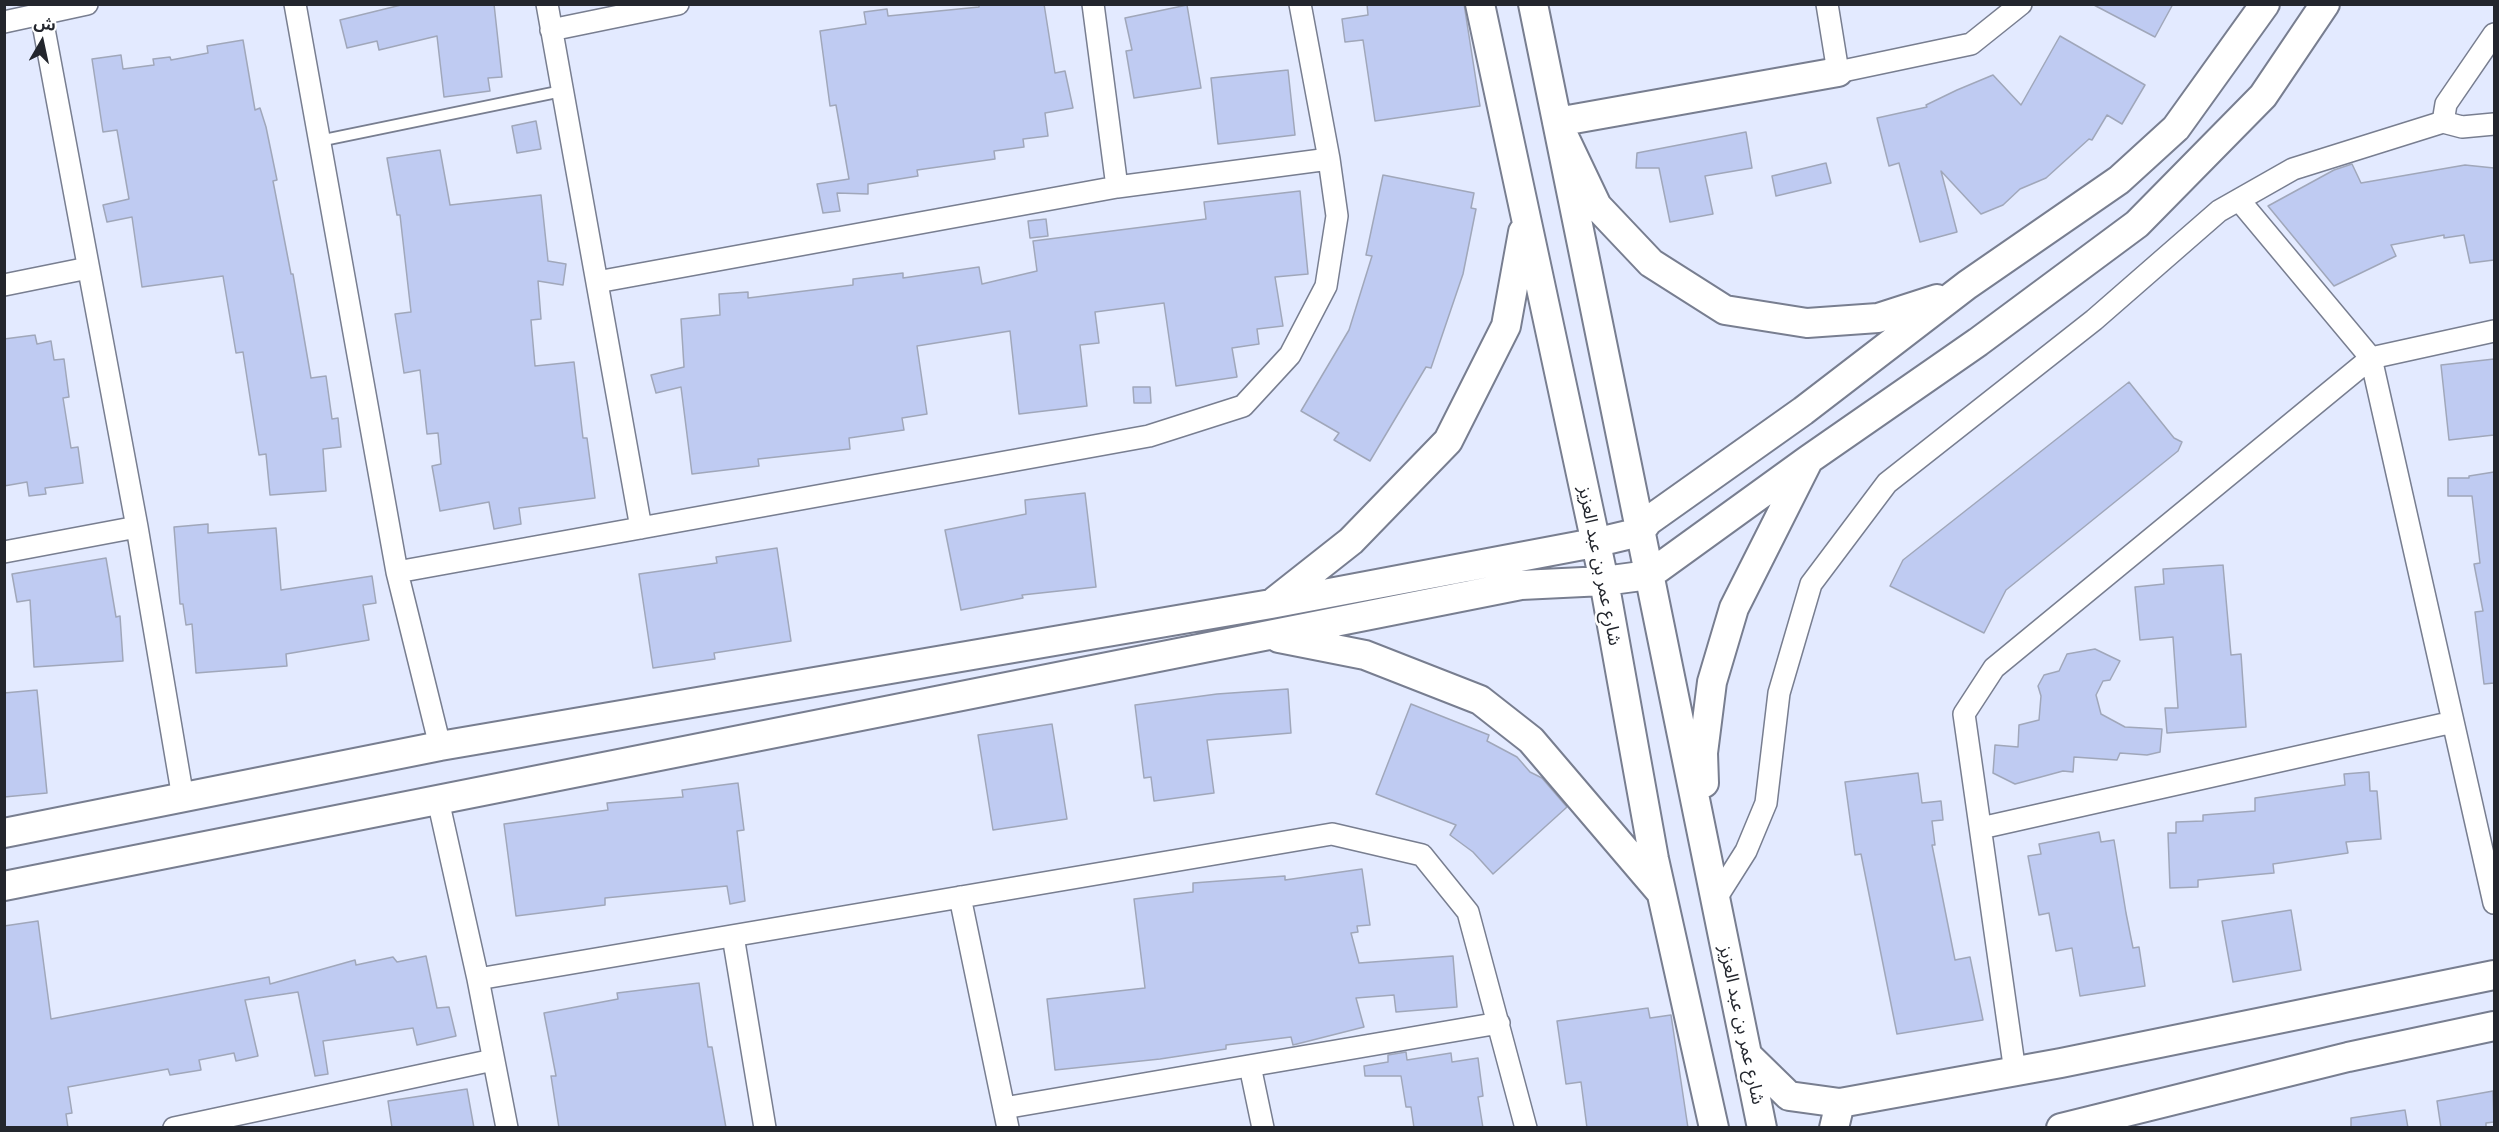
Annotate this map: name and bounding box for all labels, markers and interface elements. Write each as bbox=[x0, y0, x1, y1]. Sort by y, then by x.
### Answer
north arrow bbox=[12, 12, 72, 72]
text: ش bbox=[33, 14, 57, 34]
street label: شارع عمر بن عبد العزيز bbox=[1573, 484, 1625, 648]
street label: شارع عمر بن عبد العزيز bbox=[1714, 944, 1768, 1106]

